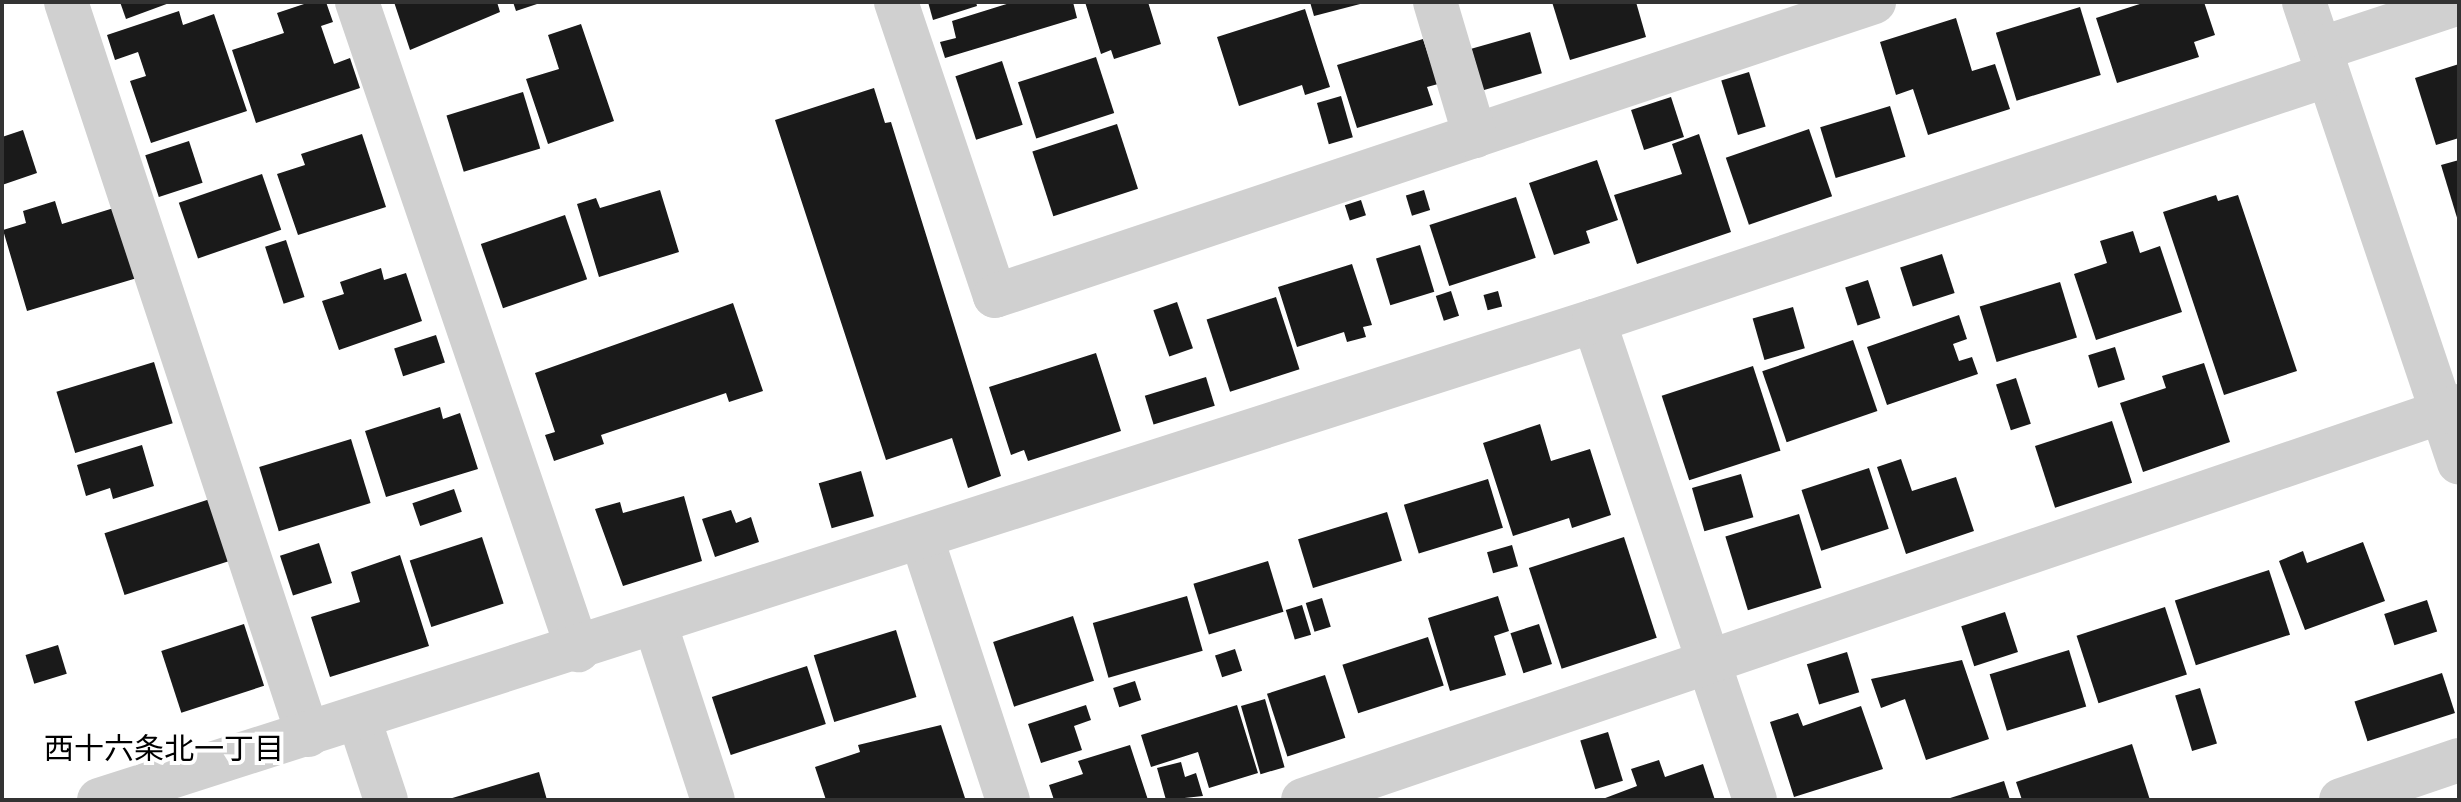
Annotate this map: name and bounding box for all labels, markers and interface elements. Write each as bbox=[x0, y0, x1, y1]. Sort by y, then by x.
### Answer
district label: 西十六条北一丁目 bbox=[44, 732, 284, 768]

